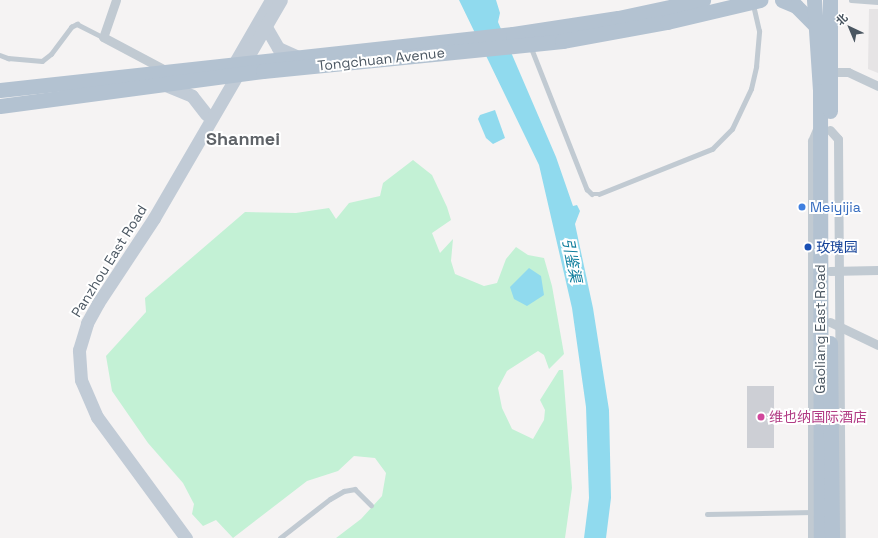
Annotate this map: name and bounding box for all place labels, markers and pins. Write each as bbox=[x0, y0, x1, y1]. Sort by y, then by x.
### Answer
place label: Meiyijia bbox=[810, 199, 861, 215]
marker: Meiyijia bbox=[797, 202, 807, 212]
place label: 玫瑰园 bbox=[816, 239, 858, 255]
marker: 玫瑰园 bbox=[803, 242, 813, 252]
place label: 维也纳国际酒店 bbox=[769, 409, 867, 425]
marker: 维也纳国际酒店 bbox=[756, 412, 766, 422]

